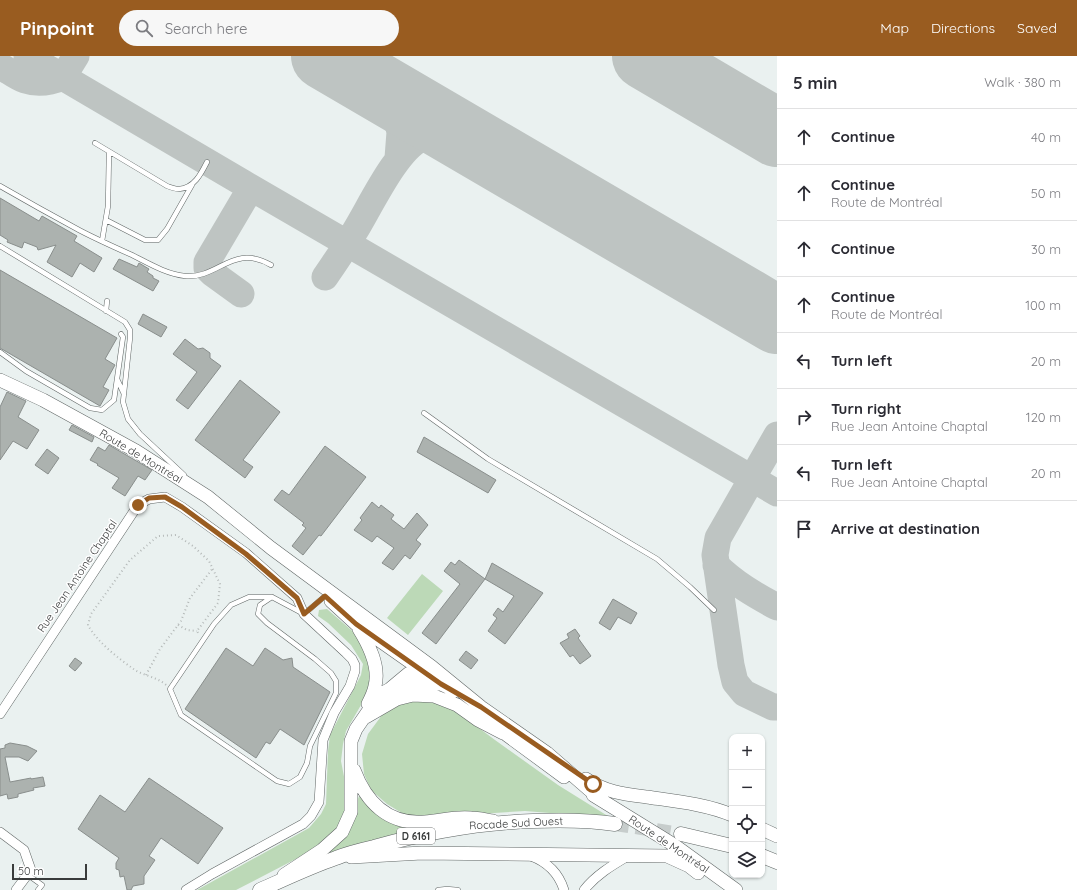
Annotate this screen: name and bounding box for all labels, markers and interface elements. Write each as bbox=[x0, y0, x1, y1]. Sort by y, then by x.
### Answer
search box bbox=[119, 10, 399, 46]
text: Pinpoint bbox=[20, 16, 95, 40]
icon: search bbox=[133, 17, 155, 39]
text: Search here bbox=[165, 19, 247, 38]
text: Map bbox=[880, 19, 909, 37]
text: Directions bbox=[931, 19, 995, 37]
text: Saved bbox=[1017, 19, 1057, 37]
text: 5 min bbox=[793, 72, 837, 93]
text: Walk · 380 m bbox=[984, 74, 1061, 90]
icon: ahead bbox=[793, 126, 815, 148]
text: Continue bbox=[831, 127, 895, 146]
text: 40 m bbox=[1031, 129, 1061, 145]
text: Continue bbox=[831, 175, 895, 194]
icon: ahead bbox=[793, 182, 815, 204]
text: 50 m bbox=[1031, 185, 1061, 201]
text: Route de Montréal bbox=[831, 194, 942, 210]
icon: ahead bbox=[793, 238, 815, 260]
text: Continue bbox=[831, 239, 895, 258]
text: 30 m bbox=[1031, 241, 1061, 257]
text: Continue bbox=[831, 287, 895, 306]
icon: ahead bbox=[793, 294, 815, 316]
text: 100 m bbox=[1025, 297, 1061, 313]
text: Route de Montréal bbox=[831, 306, 942, 322]
icon: left bbox=[793, 350, 815, 372]
text: Turn left bbox=[831, 351, 893, 370]
text: 20 m bbox=[1031, 353, 1061, 369]
text: Turn right bbox=[831, 399, 902, 418]
icon: right bbox=[793, 406, 815, 428]
text: 120 m bbox=[1026, 409, 1061, 425]
text: Rue Jean Antoine Chaptal bbox=[831, 418, 988, 434]
street label: Route de Montréal bbox=[97, 426, 185, 486]
text: Turn left bbox=[831, 455, 893, 474]
icon: left bbox=[793, 462, 815, 484]
text: 20 m bbox=[1031, 465, 1061, 481]
text: Rue Jean Antoine Chaptal bbox=[831, 474, 988, 490]
route end bbox=[129, 496, 147, 514]
street label: Rue Jean Antoine Chaptal bbox=[34, 517, 120, 635]
icon: arrive bbox=[793, 518, 815, 540]
text: Arrive at destination bbox=[831, 519, 980, 538]
map controls bbox=[729, 734, 765, 878]
button: + bbox=[729, 734, 765, 770]
button: − bbox=[729, 770, 765, 806]
route start bbox=[584, 775, 602, 793]
button: locate bbox=[729, 806, 765, 842]
street label: Route de Montréal bbox=[626, 812, 712, 876]
street label: Rocade Sud Ouest bbox=[469, 814, 564, 832]
road number: D 6161 bbox=[397, 828, 435, 844]
button: layers bbox=[729, 842, 765, 878]
scale bar bbox=[12, 862, 87, 881]
text: 50 m bbox=[18, 864, 44, 878]

